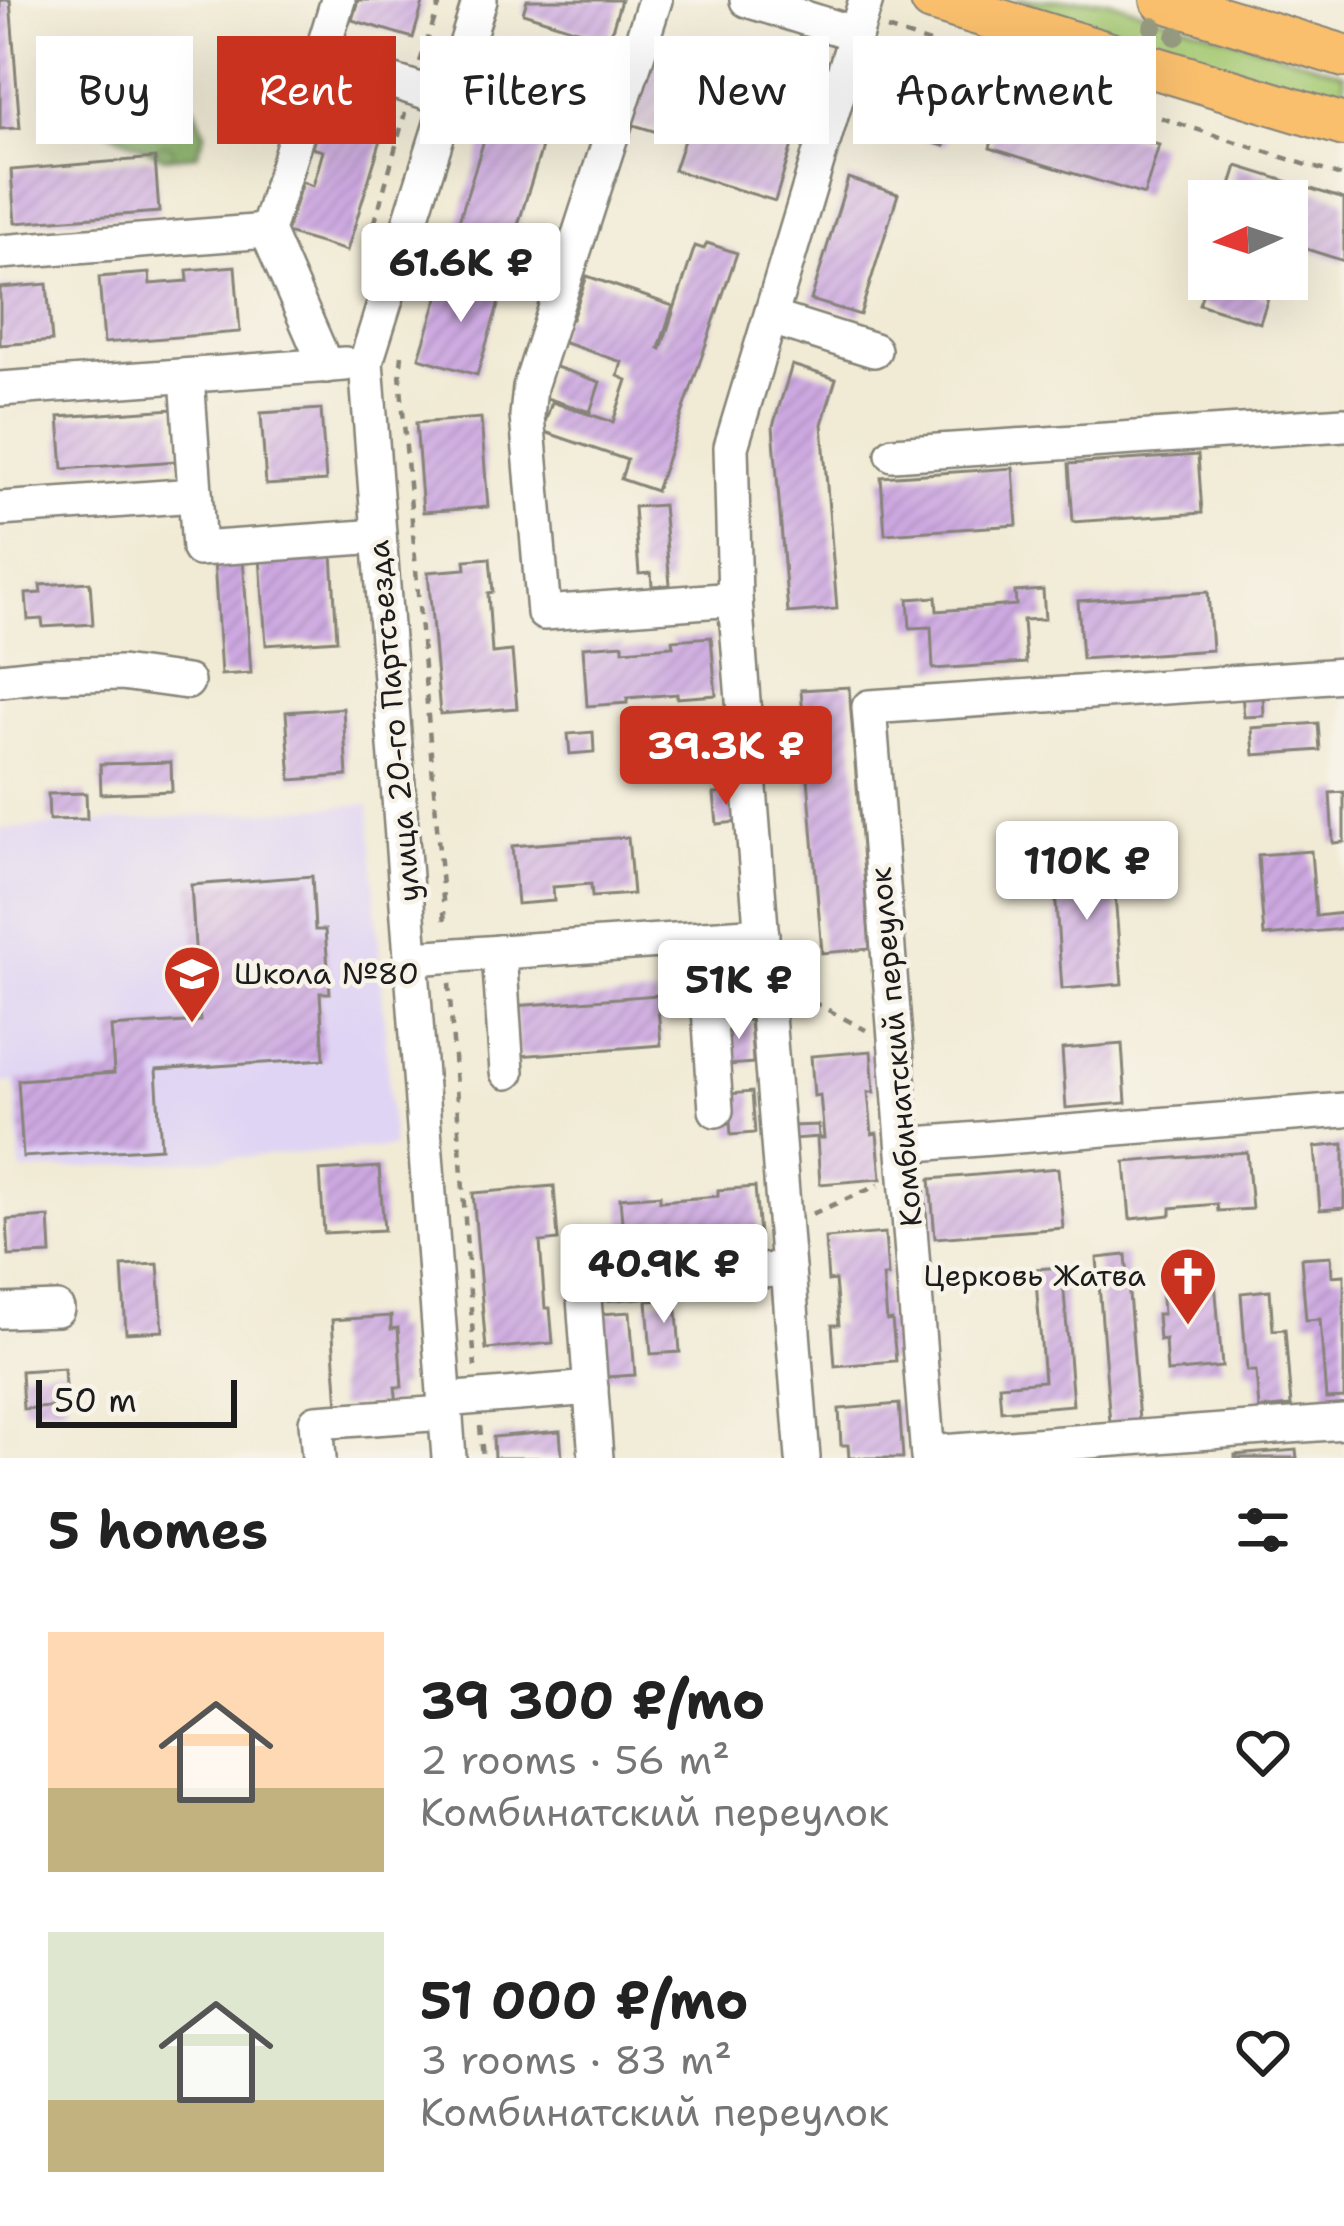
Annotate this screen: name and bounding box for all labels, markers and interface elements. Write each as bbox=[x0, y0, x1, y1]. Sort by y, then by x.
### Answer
chip: Buy bbox=[36, 36, 193, 144]
chip: Rent bbox=[217, 36, 396, 144]
chip: Filters bbox=[420, 36, 630, 144]
chip: New bbox=[654, 36, 829, 144]
chip: Apartment bbox=[853, 36, 1156, 144]
north arrow bbox=[1188, 180, 1308, 300]
map controls bbox=[1188, 180, 1308, 300]
pin: 61.6K ₽ bbox=[350, 223, 572, 325]
text: 61.6K ₽ bbox=[388, 236, 534, 288]
street label: улица 20-го Партсъезда bbox=[357, 538, 430, 904]
pin: 39.3K ₽ bbox=[615, 706, 837, 808]
text: 39.3K ₽ bbox=[647, 719, 805, 771]
pin: 110K ₽ bbox=[989, 821, 1185, 923]
text: 110K ₽ bbox=[1023, 834, 1151, 886]
street label: Комбинатский переулок bbox=[859, 866, 932, 1229]
pin: 51K ₽ bbox=[655, 940, 823, 1042]
school or university icon: Школа №80 bbox=[161, 943, 223, 1025]
place label: Школа №80 bbox=[234, 953, 419, 994]
text: 51K ₽ bbox=[685, 953, 793, 1005]
pin: 40.9K ₽ bbox=[553, 1224, 775, 1326]
text: 40.9K ₽ bbox=[588, 1237, 741, 1289]
church icon: Церковь Жатва bbox=[1157, 1245, 1219, 1327]
place label: Церковь Жатва bbox=[923, 1255, 1146, 1296]
scale bar bbox=[36, 1374, 237, 1427]
text: 50 m bbox=[54, 1378, 137, 1423]
text: 5 homes bbox=[48, 1496, 268, 1564]
icon: filters bbox=[1230, 1497, 1296, 1563]
text: 39 300 ₽/mo bbox=[420, 1666, 765, 1734]
icon: home bbox=[144, 1680, 288, 1824]
icon: heart bbox=[1230, 1719, 1296, 1785]
text: 2 rooms · 56 m² bbox=[420, 1734, 730, 1786]
text: Комбинатский переулок bbox=[420, 1786, 889, 1838]
text: 51 000 ₽/mo bbox=[420, 1966, 748, 2034]
icon: home bbox=[144, 1980, 288, 2124]
icon: heart bbox=[1230, 2019, 1296, 2085]
text: 3 rooms · 83 m² bbox=[420, 2034, 732, 2086]
text: Комбинатский переулок bbox=[420, 2086, 889, 2138]

